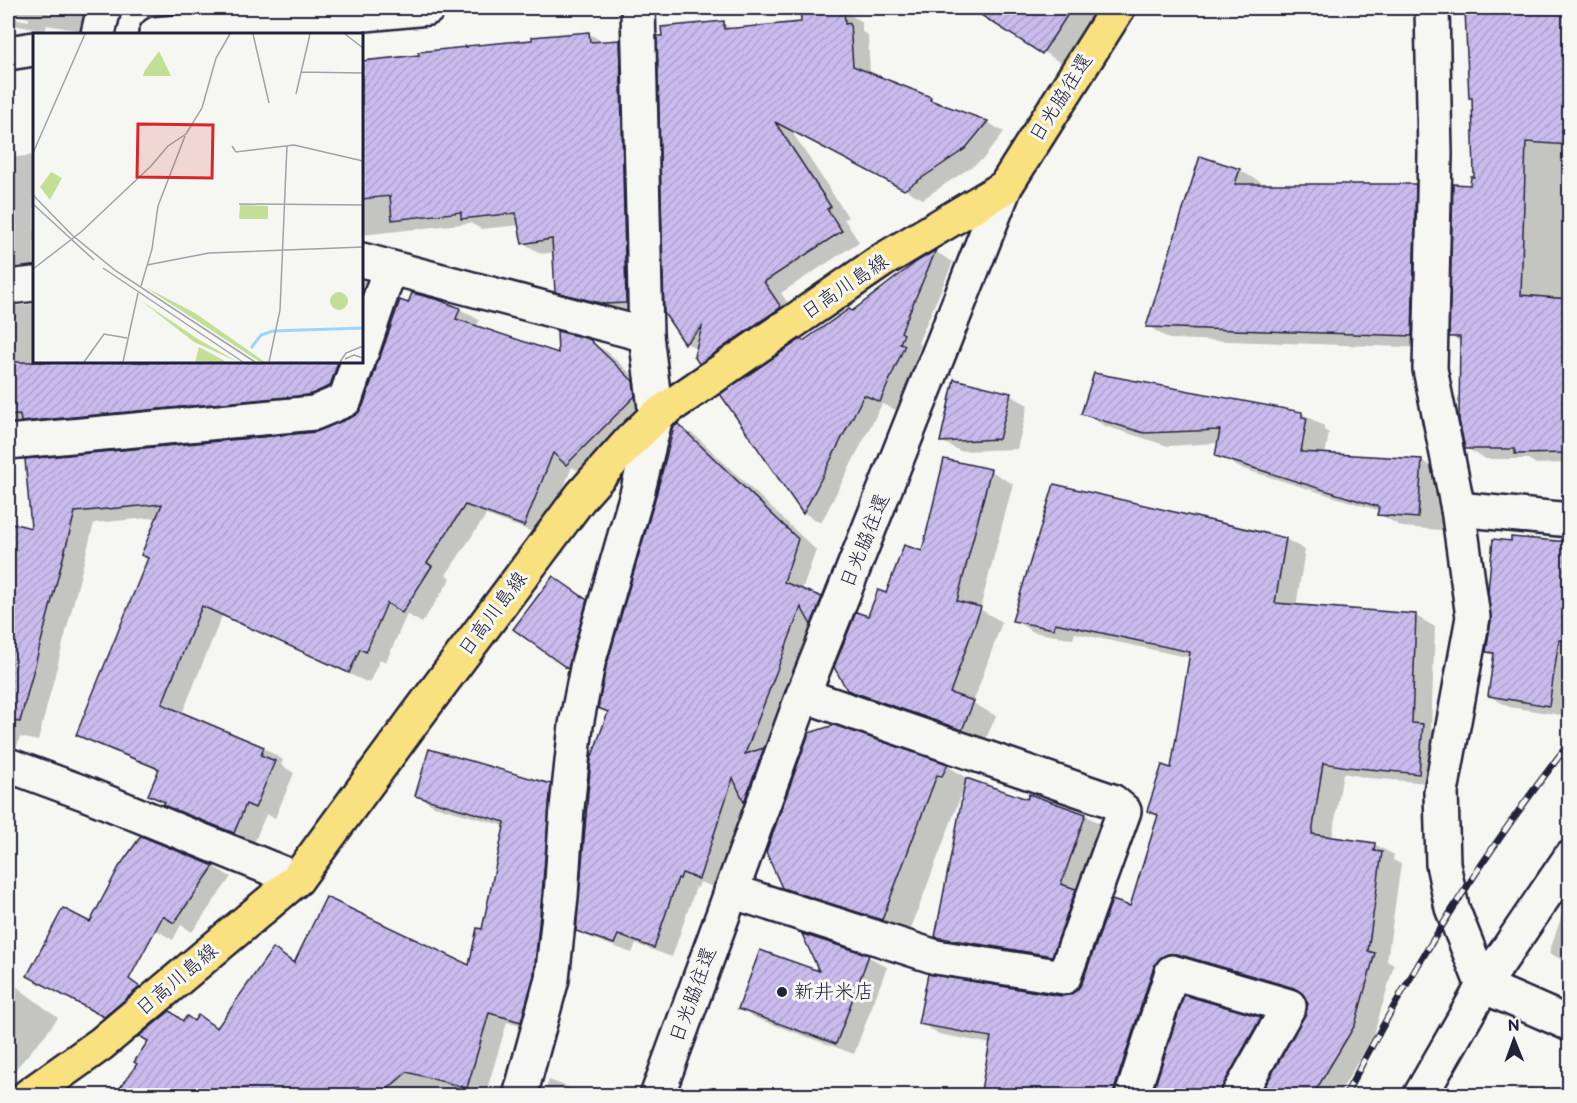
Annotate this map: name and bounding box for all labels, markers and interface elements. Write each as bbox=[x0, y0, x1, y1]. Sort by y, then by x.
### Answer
inset map bbox=[33, 33, 363, 363]
street label: 日光脇往還 bbox=[1024, 49, 1098, 147]
street label: 日高川島線 bbox=[797, 249, 893, 325]
street label: 日光脇往還 bbox=[835, 490, 895, 592]
street label: 日高川島線 bbox=[453, 567, 533, 661]
street label: 日高川島線 bbox=[131, 939, 223, 1021]
street label: 日光脇往還 bbox=[665, 944, 721, 1046]
place label: 新井米店 bbox=[794, 980, 874, 1004]
marker: 新井米店 bbox=[775, 985, 789, 999]
north arrow bbox=[1484, 1010, 1544, 1070]
text: N bbox=[1508, 1017, 1520, 1036]

